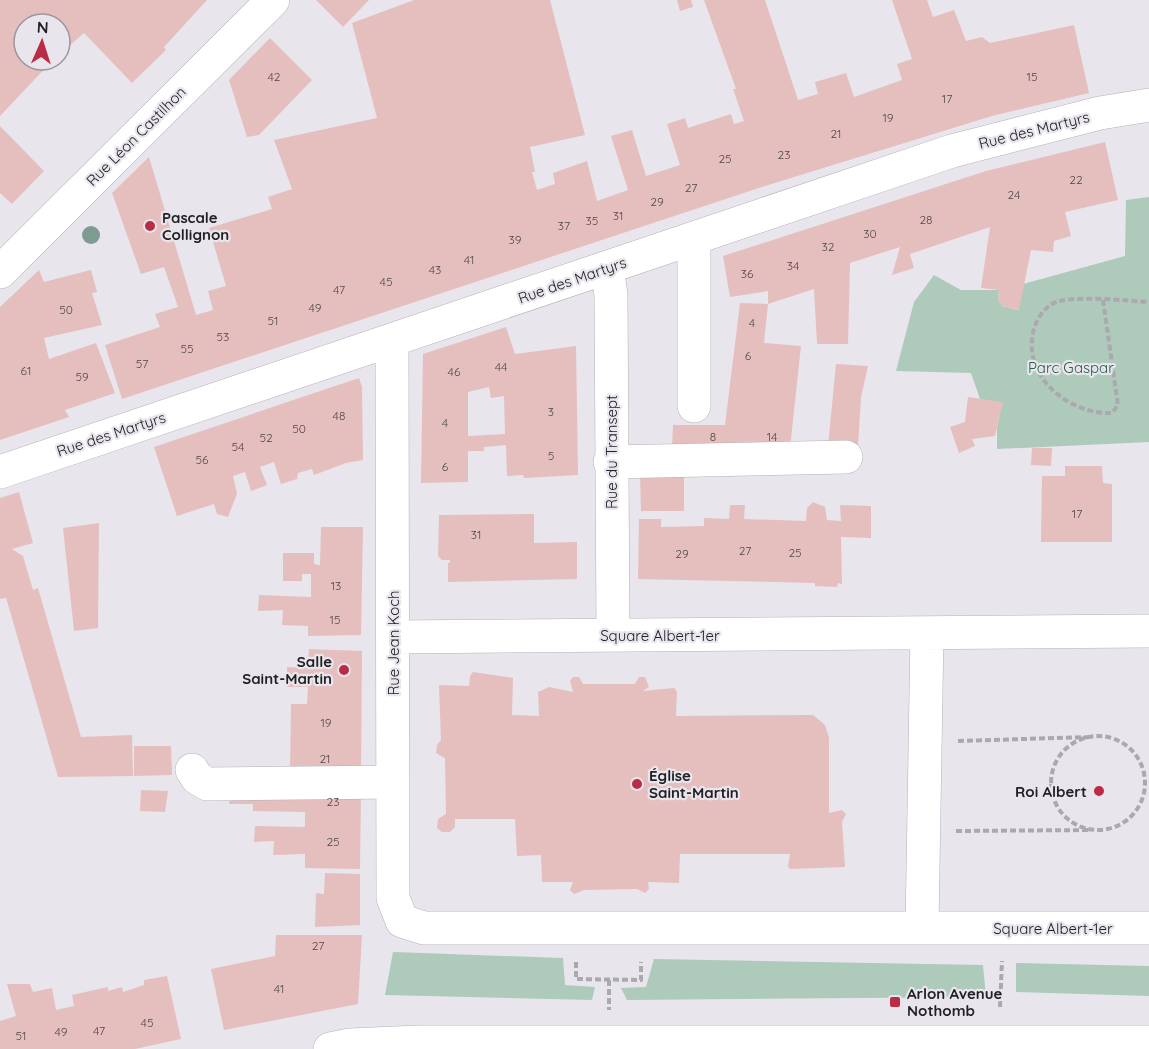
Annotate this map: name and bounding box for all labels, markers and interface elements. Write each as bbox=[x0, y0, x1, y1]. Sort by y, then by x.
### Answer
north arrow bbox=[12, 12, 72, 72]
text: N bbox=[36, 17, 49, 37]
house number: 42 bbox=[268, 69, 281, 84]
house number: 15 bbox=[1027, 69, 1037, 84]
street label: Rue Léon Castilhon bbox=[82, 82, 190, 190]
house number: 17 bbox=[942, 91, 952, 106]
street label: Rue des Martyrs bbox=[977, 107, 1091, 153]
house number: 19 bbox=[882, 110, 894, 125]
house number: 21 bbox=[830, 126, 842, 141]
house number: 23 bbox=[778, 147, 790, 162]
house number: 25 bbox=[718, 151, 732, 166]
house number: 22 bbox=[1069, 172, 1083, 187]
house number: 27 bbox=[685, 180, 697, 195]
house number: 24 bbox=[1008, 187, 1020, 202]
house number: 29 bbox=[650, 194, 664, 209]
place label: Pascale Collignon bbox=[162, 208, 229, 244]
house number: 31 bbox=[613, 208, 623, 223]
house number: 28 bbox=[919, 212, 933, 227]
house number: 35 bbox=[586, 213, 598, 228]
house number: 37 bbox=[558, 218, 570, 233]
marker: Pascale Collignon bbox=[143, 219, 157, 233]
house number: 30 bbox=[863, 226, 877, 241]
house number: 39 bbox=[509, 232, 522, 247]
house number: 32 bbox=[822, 239, 835, 254]
house number: 41 bbox=[464, 252, 474, 267]
street label: Rue des Martyrs bbox=[515, 253, 629, 307]
house number: 34 bbox=[787, 258, 799, 273]
house number: 43 bbox=[429, 262, 441, 277]
house number: 36 bbox=[741, 266, 754, 281]
house number: 45 bbox=[380, 274, 392, 289]
house number: 47 bbox=[333, 282, 345, 297]
house number: 49 bbox=[309, 300, 322, 315]
house number: 50 bbox=[59, 302, 73, 317]
house number: 51 bbox=[268, 313, 278, 328]
house number: 4 bbox=[749, 315, 755, 330]
house number: 53 bbox=[217, 329, 229, 344]
house number: 55 bbox=[180, 341, 194, 356]
house number: 6 bbox=[745, 348, 752, 363]
house number: 57 bbox=[136, 356, 148, 371]
park label: Parc Gaspar bbox=[1028, 358, 1114, 377]
house number: 44 bbox=[495, 359, 507, 374]
house number: 61 bbox=[21, 363, 31, 378]
house number: 46 bbox=[448, 364, 461, 379]
house number: 59 bbox=[75, 369, 89, 384]
street label: Rue du Transept bbox=[602, 395, 621, 509]
house number: 3 bbox=[548, 404, 554, 419]
street label: Rue des Martyrs bbox=[54, 407, 168, 461]
house number: 48 bbox=[333, 408, 345, 423]
house number: 4 bbox=[442, 415, 448, 430]
house number: 50 bbox=[292, 421, 306, 436]
house number: 8 bbox=[710, 429, 716, 444]
house number: 14 bbox=[767, 429, 777, 444]
house number: 52 bbox=[259, 430, 273, 445]
house number: 54 bbox=[232, 439, 244, 454]
house number: 5 bbox=[548, 448, 554, 463]
house number: 56 bbox=[196, 452, 209, 467]
house number: 6 bbox=[442, 459, 449, 474]
house number: 17 bbox=[1072, 506, 1082, 521]
house number: 31 bbox=[471, 527, 481, 542]
house number: 27 bbox=[739, 543, 751, 558]
house number: 25 bbox=[788, 545, 802, 560]
house number: 29 bbox=[675, 546, 689, 561]
house number: 13 bbox=[331, 578, 341, 593]
street label: Rue Jean Koch bbox=[384, 590, 403, 696]
house number: 15 bbox=[330, 612, 340, 627]
street label: Square Albert-1er bbox=[600, 626, 720, 645]
place label: Salle Saint-Martin bbox=[242, 652, 332, 688]
marker: Salle Saint-Martin bbox=[337, 663, 351, 677]
house number: 19 bbox=[320, 715, 332, 730]
house number: 21 bbox=[319, 751, 331, 766]
place label: Église Saint-Martin bbox=[649, 766, 739, 802]
marker: Église Saint-Martin bbox=[630, 777, 644, 791]
place label: Roi Albert bbox=[1015, 782, 1087, 801]
marker: Roi Albert bbox=[1092, 784, 1106, 798]
house number: 23 bbox=[327, 794, 339, 809]
house number: 25 bbox=[326, 834, 340, 849]
street label: Square Albert-1er bbox=[993, 919, 1113, 938]
house number: 27 bbox=[312, 938, 324, 953]
house number: 41 bbox=[274, 981, 284, 996]
place label: Arlon Avenue Nothomb bbox=[907, 984, 1003, 1020]
marker: Arlon Avenue Nothomb bbox=[888, 995, 902, 1009]
house number: 45 bbox=[141, 1015, 153, 1030]
house number: 47 bbox=[93, 1023, 105, 1038]
house number: 49 bbox=[55, 1024, 68, 1039]
house number: 51 bbox=[16, 1028, 26, 1043]

